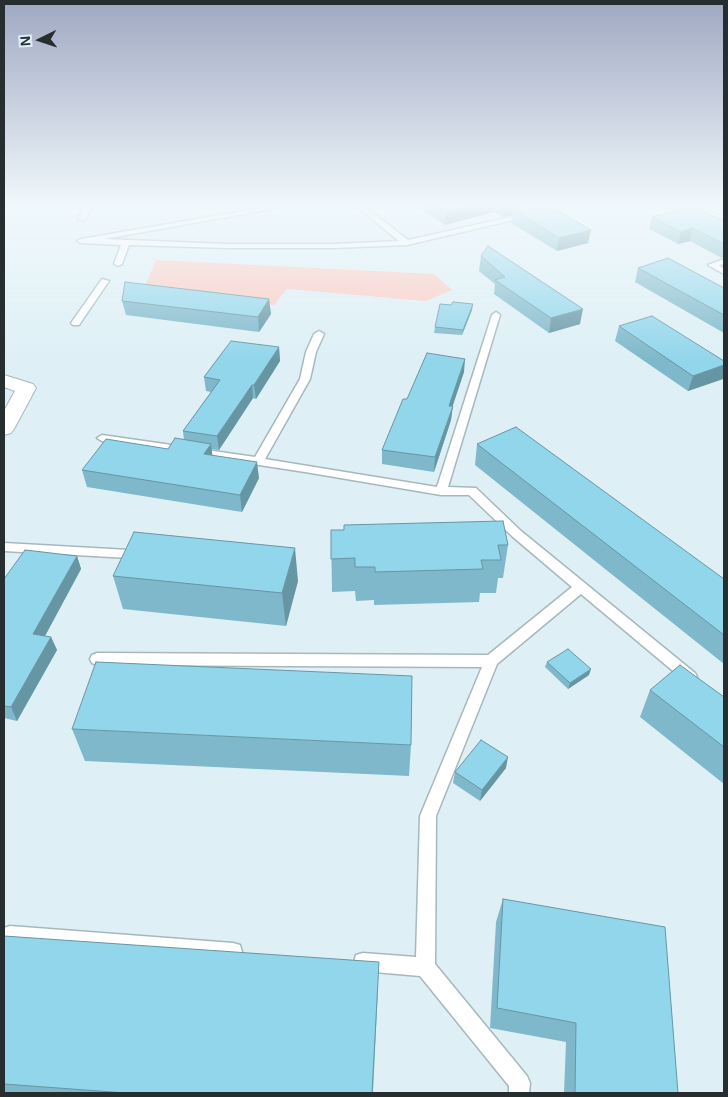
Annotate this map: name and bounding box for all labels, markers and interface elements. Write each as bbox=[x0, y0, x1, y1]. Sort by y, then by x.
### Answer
north arrow bbox=[15, 15, 65, 65]
text: N bbox=[17, 35, 33, 47]

